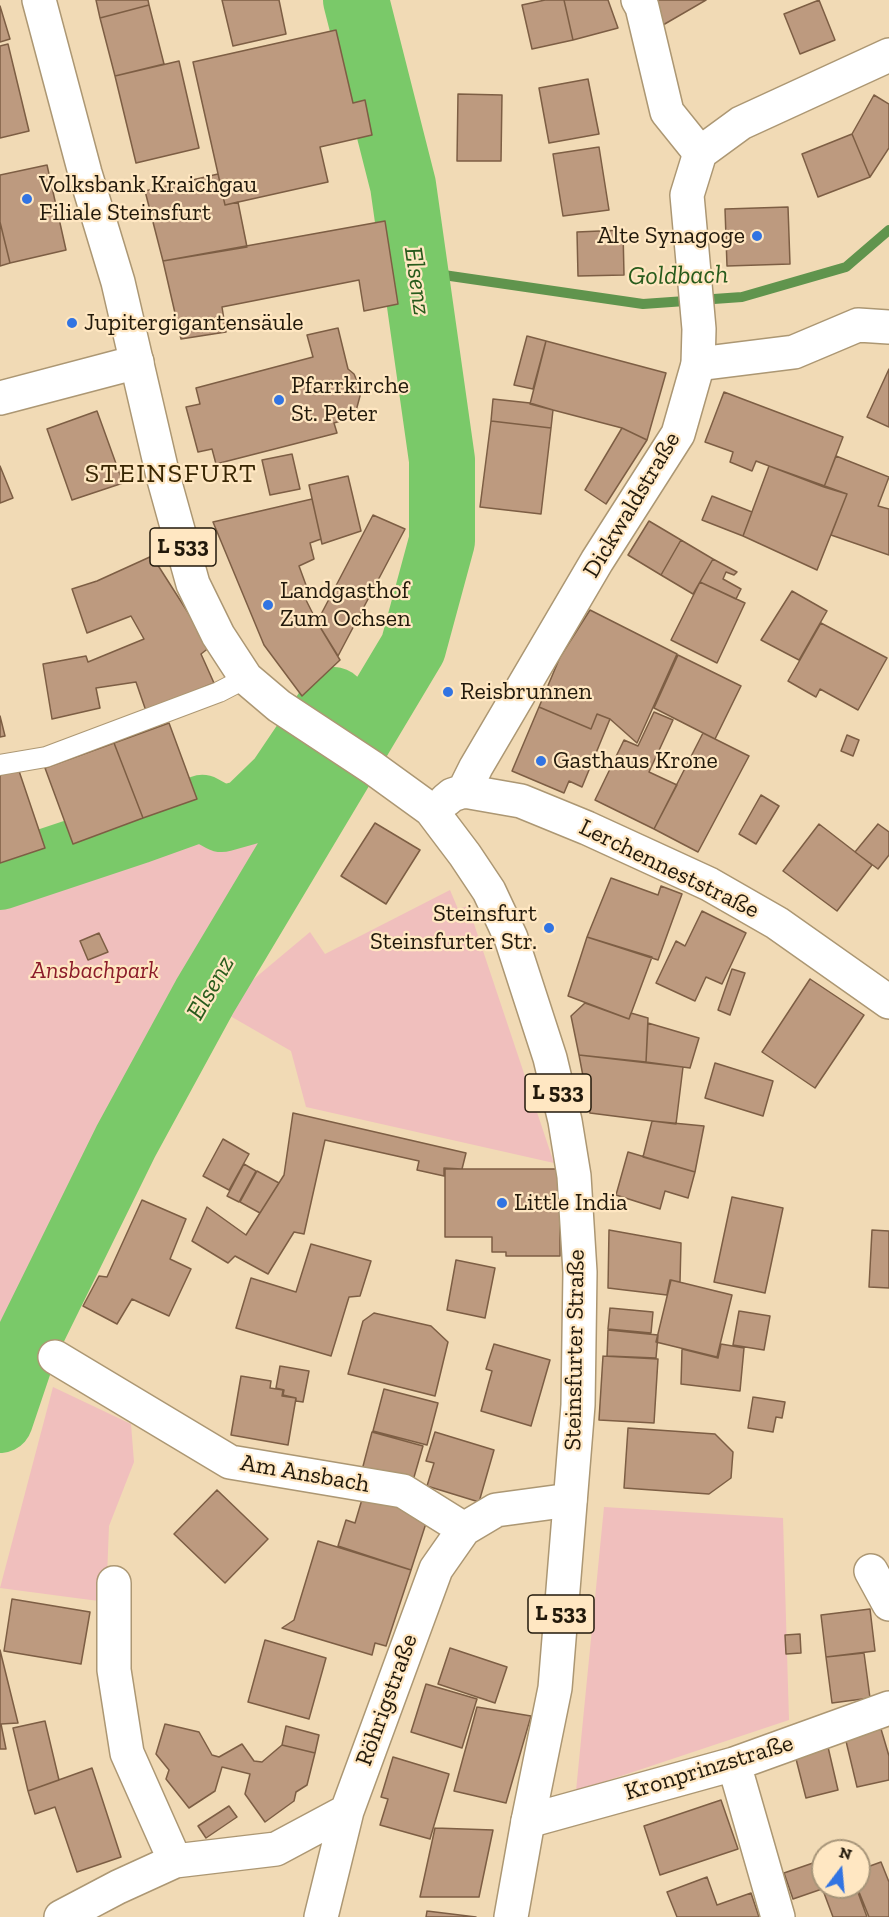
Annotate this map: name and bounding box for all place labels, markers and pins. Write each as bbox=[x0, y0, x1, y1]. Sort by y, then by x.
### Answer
place label: Volksbank Kraichgau Filiale Steinsfurt bbox=[39, 171, 257, 227]
marker: Volksbank Kraichgau Filiale Steinsfurt bbox=[20, 192, 34, 206]
place label: Alte Synagoge bbox=[597, 222, 745, 250]
marker: Alte Synagoge bbox=[750, 229, 764, 243]
place label: Jupitergigantensäule bbox=[84, 309, 304, 337]
marker: Jupitergigantensäule bbox=[65, 316, 79, 330]
place label: Pfarrkirche St. Peter bbox=[291, 372, 409, 428]
marker: Pfarrkirche St. Peter bbox=[272, 393, 286, 407]
place label: Landgasthof Zum Ochsen bbox=[280, 577, 411, 633]
marker: Landgasthof Zum Ochsen bbox=[261, 598, 275, 612]
place label: Reisbrunnen bbox=[460, 678, 592, 706]
marker: Reisbrunnen bbox=[441, 685, 455, 699]
place label: Gasthaus Krone bbox=[553, 747, 718, 775]
marker: Gasthaus Krone bbox=[534, 754, 548, 768]
place label: Steinsfurt Steinsfurter Str. bbox=[370, 900, 537, 956]
marker: Steinsfurt Steinsfurter Str. bbox=[542, 921, 556, 935]
place label: Little India bbox=[514, 1189, 628, 1217]
marker: Little India bbox=[495, 1196, 509, 1210]

